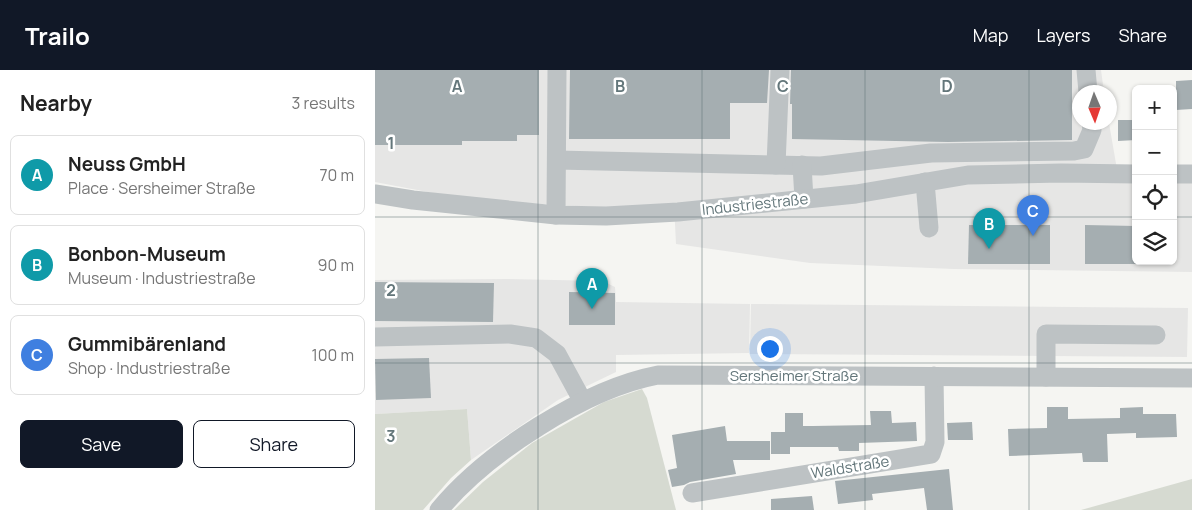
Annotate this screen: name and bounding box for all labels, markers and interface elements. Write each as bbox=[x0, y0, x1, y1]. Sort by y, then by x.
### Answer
text: Trailo bbox=[25, 19, 90, 52]
text: Map bbox=[973, 23, 1008, 47]
text: Layers bbox=[1036, 23, 1090, 47]
text: Share bbox=[1118, 23, 1167, 47]
text: A bbox=[452, 75, 463, 97]
text: B bbox=[615, 75, 625, 97]
text: C bbox=[777, 75, 789, 97]
text: D bbox=[941, 75, 953, 97]
north arrow bbox=[1072, 85, 1117, 130]
map controls bbox=[1132, 85, 1177, 265]
button: + bbox=[1132, 85, 1177, 130]
text: Nearby bbox=[20, 89, 92, 117]
text: 3 results bbox=[292, 92, 355, 114]
button: − bbox=[1132, 130, 1177, 175]
text: 1 bbox=[387, 132, 395, 154]
text: Neuss GmbH bbox=[68, 151, 186, 177]
text: A bbox=[32, 164, 42, 186]
text: 70 m bbox=[319, 164, 354, 186]
button: locate bbox=[1132, 175, 1177, 220]
text: Place · Sersheimer Straße bbox=[68, 177, 255, 199]
street label: Industriestraße bbox=[701, 188, 809, 220]
pin: C bbox=[1017, 195, 1049, 236]
pin: B bbox=[973, 208, 1005, 249]
button: layers bbox=[1132, 220, 1177, 265]
text: Bonbon-Museum bbox=[68, 241, 226, 267]
text: B bbox=[32, 254, 42, 276]
text: 90 m bbox=[318, 254, 354, 276]
text: Museum · Industriestraße bbox=[68, 267, 256, 289]
pin: A bbox=[576, 268, 608, 309]
text: 2 bbox=[386, 279, 396, 301]
text: Gummibärenland bbox=[68, 331, 226, 357]
your location bbox=[757, 336, 783, 362]
text: C bbox=[31, 344, 43, 366]
text: 100 m bbox=[311, 344, 354, 366]
text: Shop · Industriestraße bbox=[68, 357, 230, 379]
street label: Sersheimer Straße bbox=[730, 365, 858, 386]
button: Save bbox=[20, 420, 183, 468]
button: Share bbox=[193, 420, 355, 468]
text: 3 bbox=[386, 425, 396, 447]
street label: Waldstraße bbox=[809, 450, 891, 484]

